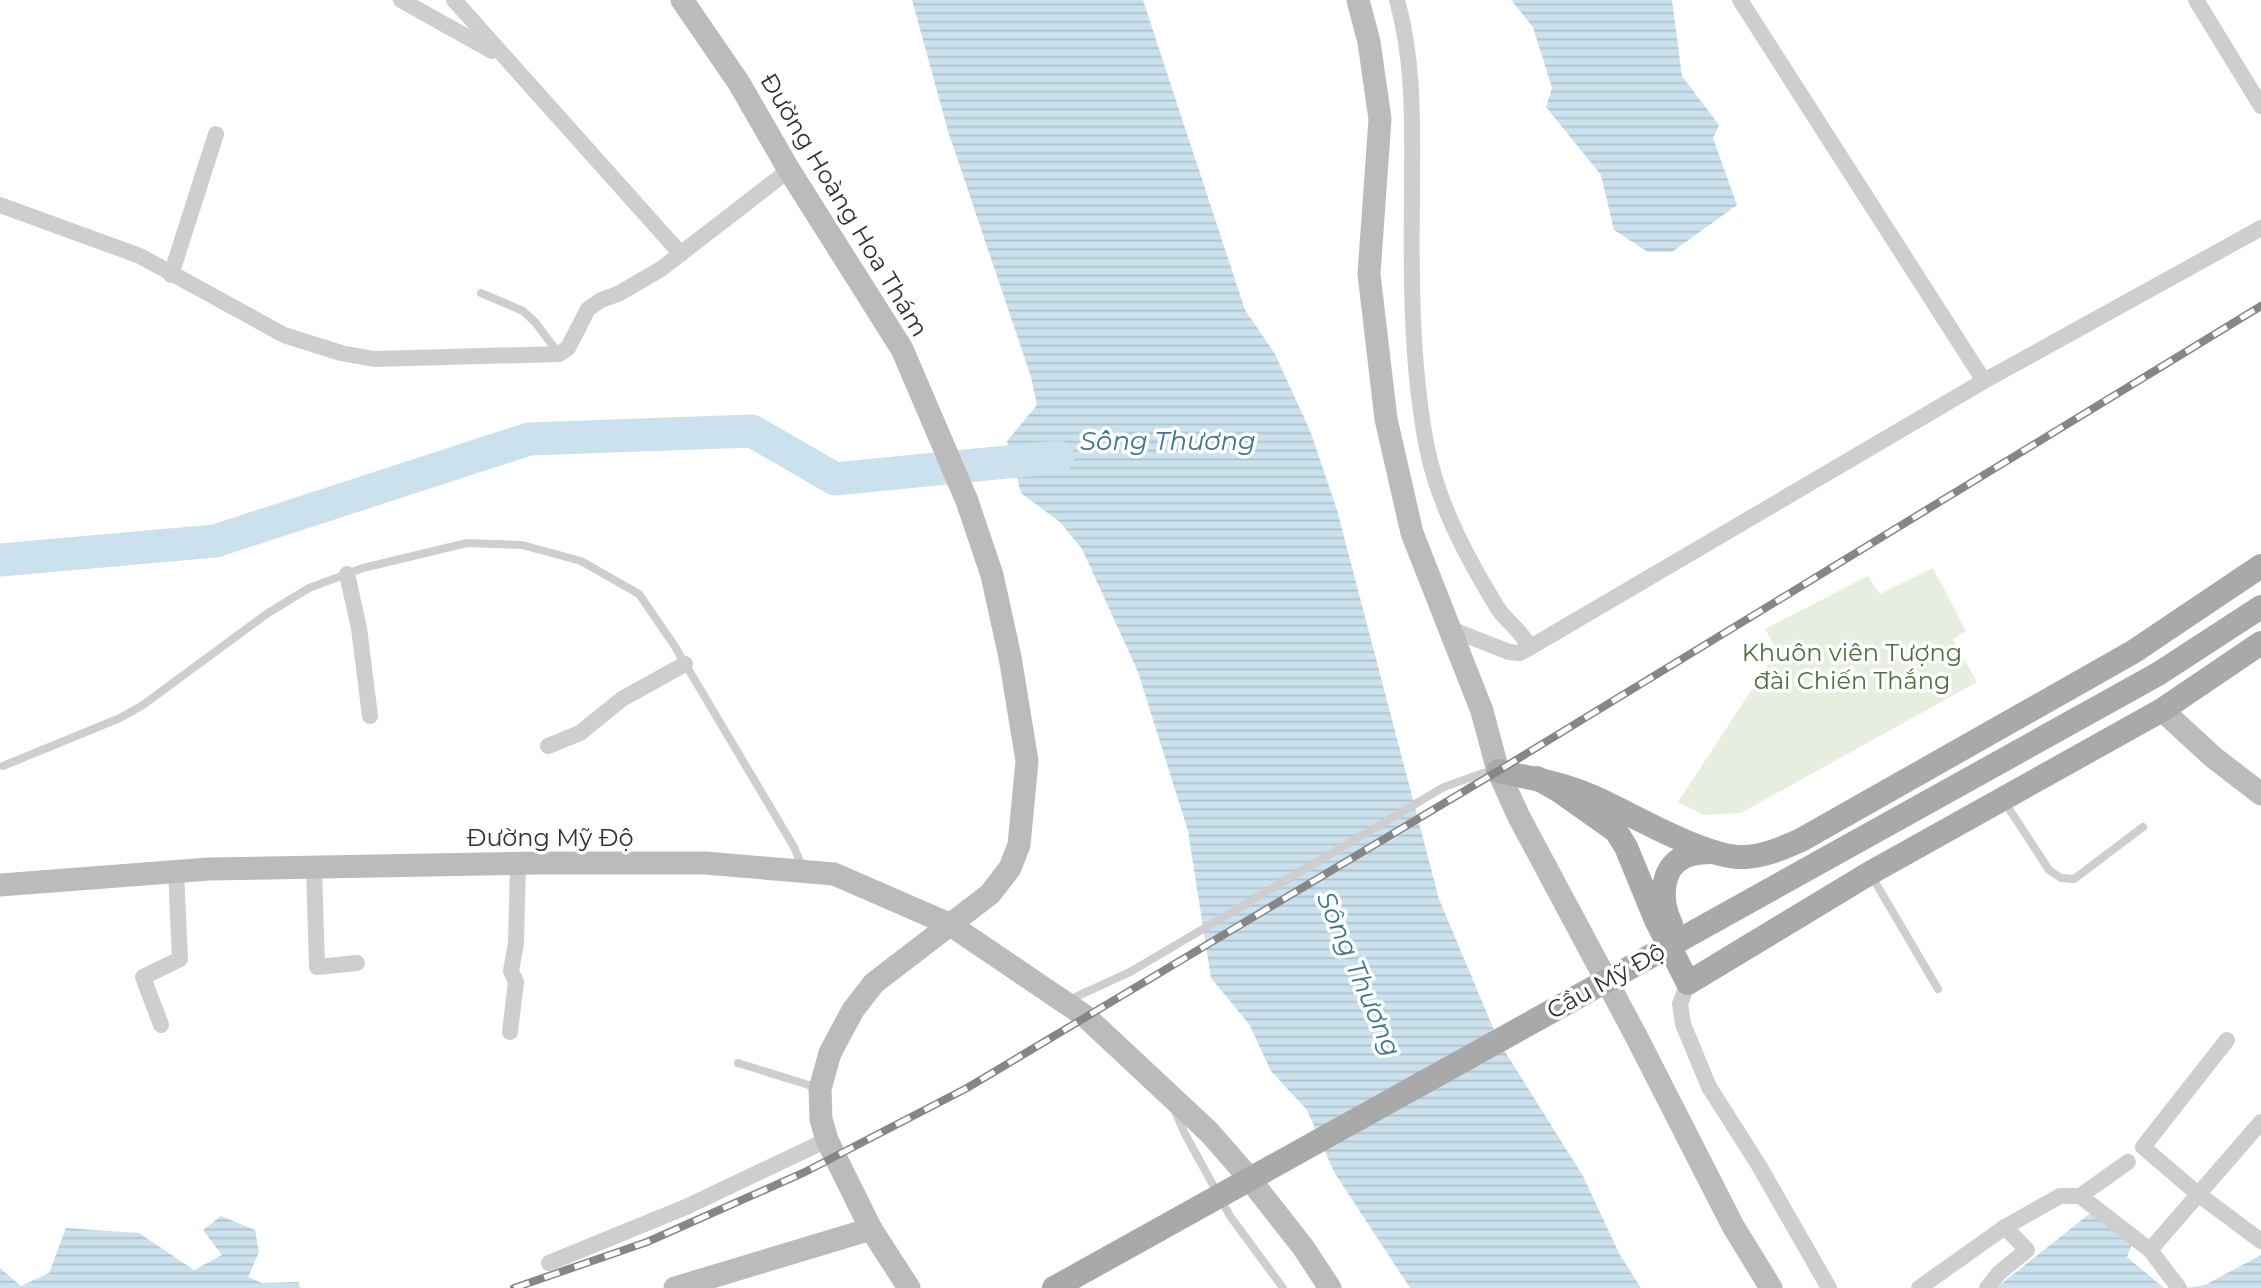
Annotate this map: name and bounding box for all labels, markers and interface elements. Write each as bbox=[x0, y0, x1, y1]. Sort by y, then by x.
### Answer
street label: Đường Hoàng Hoa Thám bbox=[754, 68, 935, 342]
water label: Sông Thương bbox=[1080, 425, 1256, 457]
park label: Khuôn viên Tượng đài Chiến Thắng bbox=[1742, 638, 1962, 695]
street label: Đường Mỹ Độ bbox=[467, 823, 633, 852]
water label: Sông Thương bbox=[1310, 887, 1408, 1061]
street label: Cầu Mỹ Độ bbox=[1542, 936, 1670, 1025]

